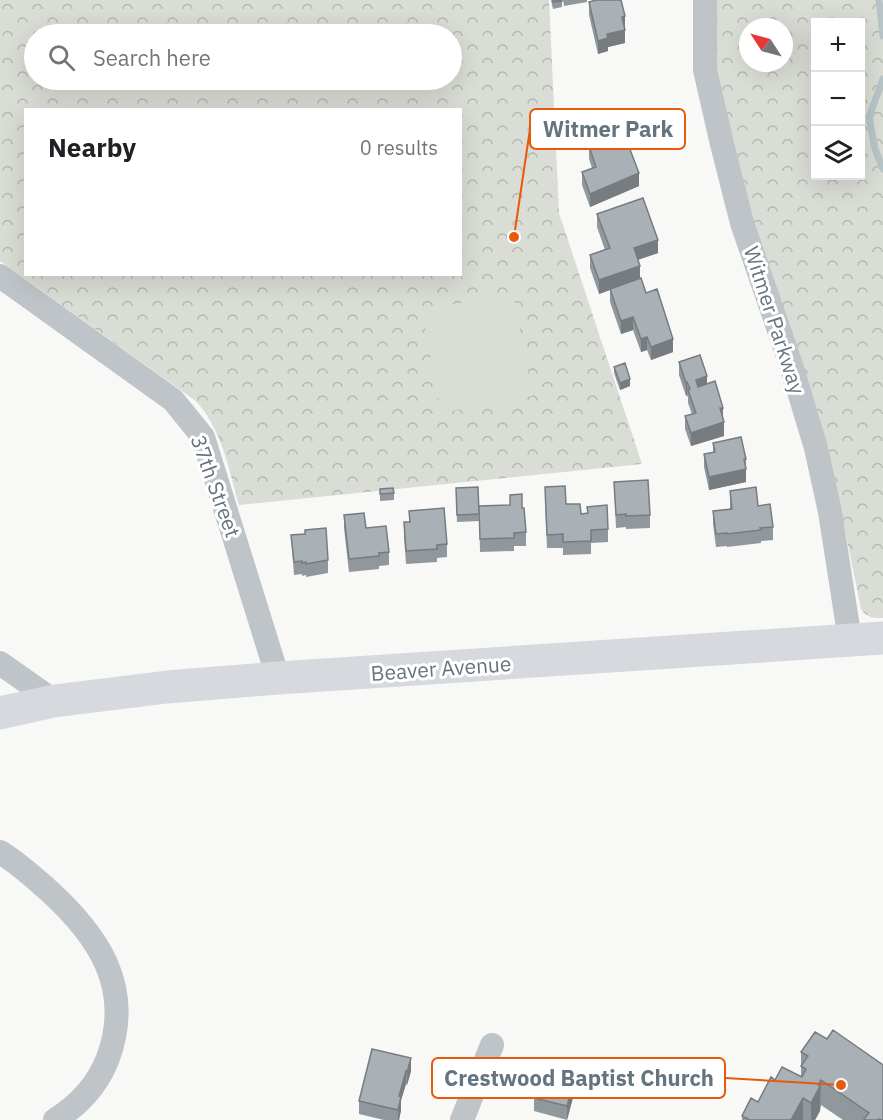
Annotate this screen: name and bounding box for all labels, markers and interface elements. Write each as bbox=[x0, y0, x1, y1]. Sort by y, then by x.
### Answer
north arrow bbox=[739, 18, 793, 72]
map controls bbox=[811, 18, 865, 180]
button: + bbox=[811, 18, 865, 72]
search box bbox=[24, 24, 462, 90]
icon: search bbox=[45, 41, 78, 74]
text: Search here bbox=[93, 43, 211, 72]
button: − bbox=[811, 72, 865, 126]
callout: Witmer Park bbox=[530, 109, 685, 149]
text: Witmer Park bbox=[543, 114, 674, 143]
button: layers bbox=[811, 126, 865, 180]
text: Nearby bbox=[48, 130, 136, 164]
text: 0 results bbox=[360, 134, 438, 161]
street label: Witmer Parkway bbox=[738, 242, 812, 398]
street label: 37th Street bbox=[185, 431, 247, 541]
street label: Beaver Avenue bbox=[370, 649, 512, 687]
callout: Crestwood Baptist Church bbox=[432, 1058, 725, 1098]
text: Crestwood Baptist Church bbox=[444, 1063, 714, 1092]

